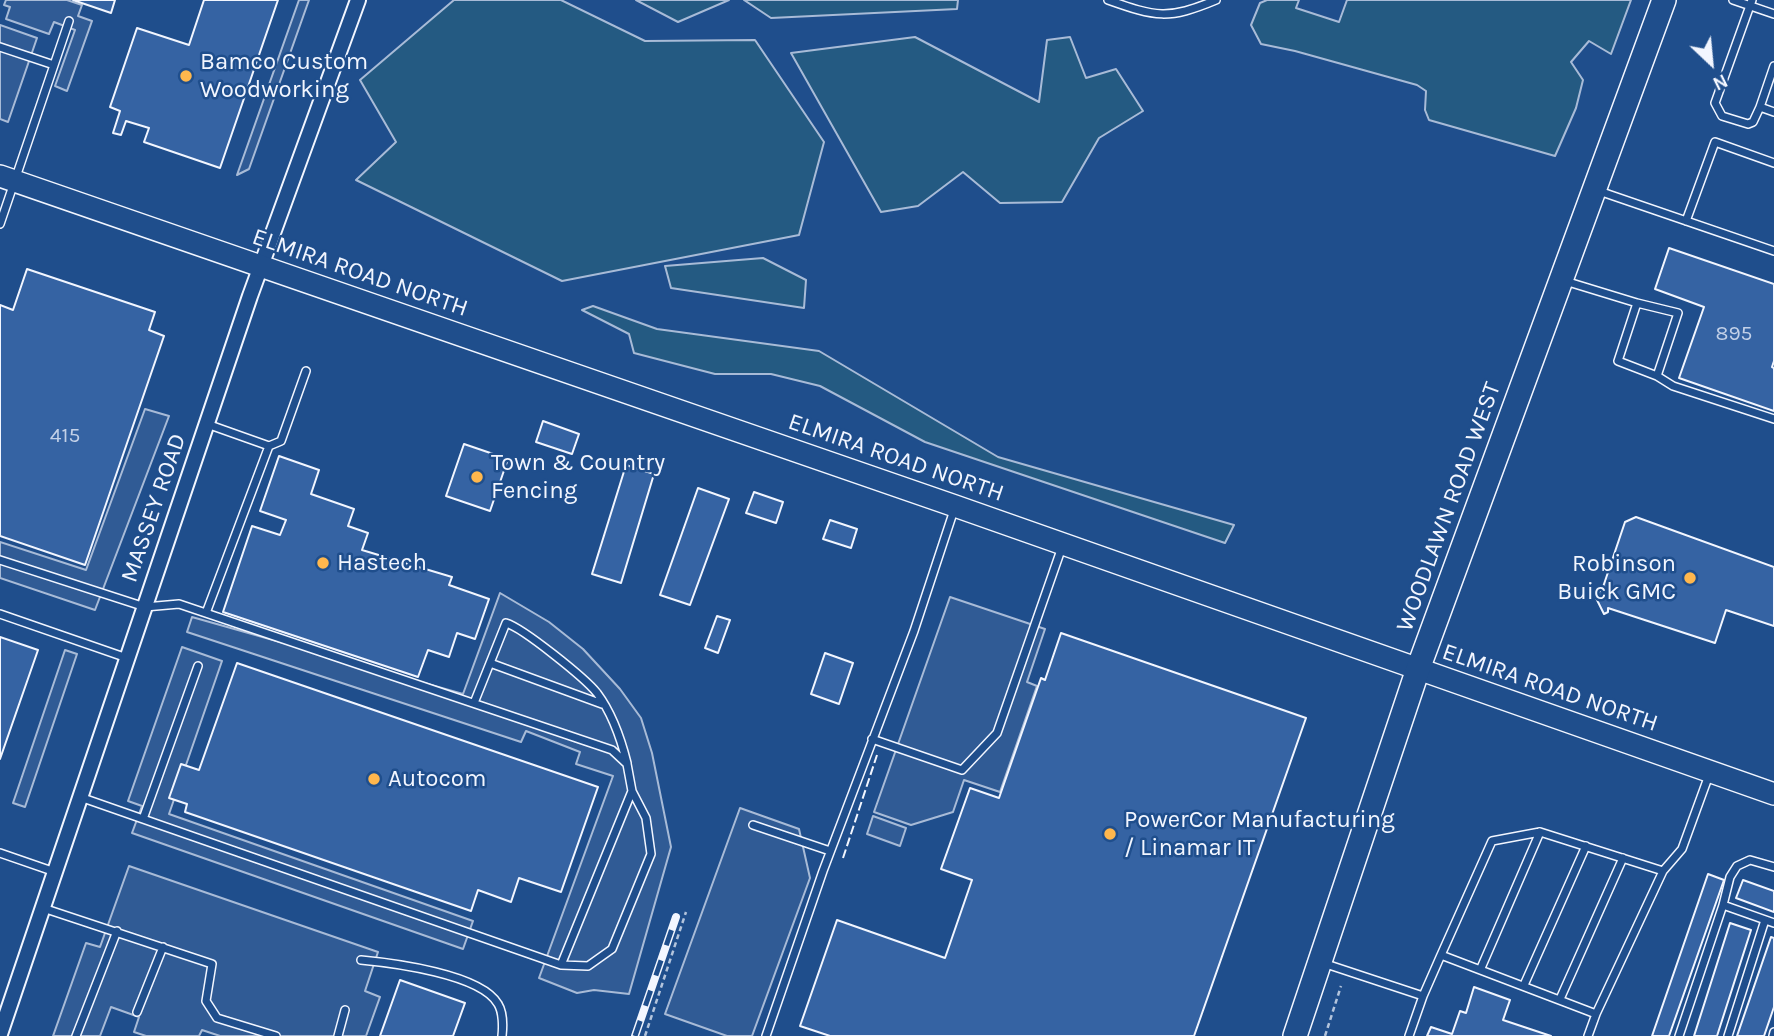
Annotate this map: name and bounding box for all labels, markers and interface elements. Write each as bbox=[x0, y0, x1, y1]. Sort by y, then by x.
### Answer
north arrow bbox=[1676, 28, 1746, 98]
place label: Bamco Custom Woodworking bbox=[200, 48, 368, 104]
marker: Bamco Custom Woodworking bbox=[178, 68, 194, 84]
text: N bbox=[1709, 69, 1731, 95]
street label: ELMIRA ROAD NORTH bbox=[248, 223, 472, 323]
house number: 895 bbox=[1716, 321, 1752, 347]
street label: WOODLAWN ROAD WEST bbox=[1390, 378, 1508, 636]
street label: ELMIRA ROAD NORTH bbox=[784, 408, 1008, 508]
house number: 415 bbox=[50, 423, 80, 449]
street label: MASSEY ROAD bbox=[115, 430, 193, 586]
place label: Town & Country Fencing bbox=[491, 449, 665, 505]
marker: Town & Country Fencing bbox=[469, 469, 485, 485]
place label: Hastech bbox=[337, 549, 427, 577]
place label: Robinson Buick GMC bbox=[1557, 550, 1676, 606]
marker: Hastech bbox=[315, 555, 331, 571]
marker: Robinson Buick GMC bbox=[1682, 570, 1698, 586]
street label: ELMIRA ROAD NORTH bbox=[1438, 638, 1662, 738]
place label: Autocom bbox=[388, 765, 486, 793]
marker: Autocom bbox=[366, 771, 382, 787]
place label: PowerCor Manufacturing / Linamar IT bbox=[1124, 806, 1395, 862]
marker: PowerCor Manufacturing / Linamar IT bbox=[1102, 826, 1118, 842]

